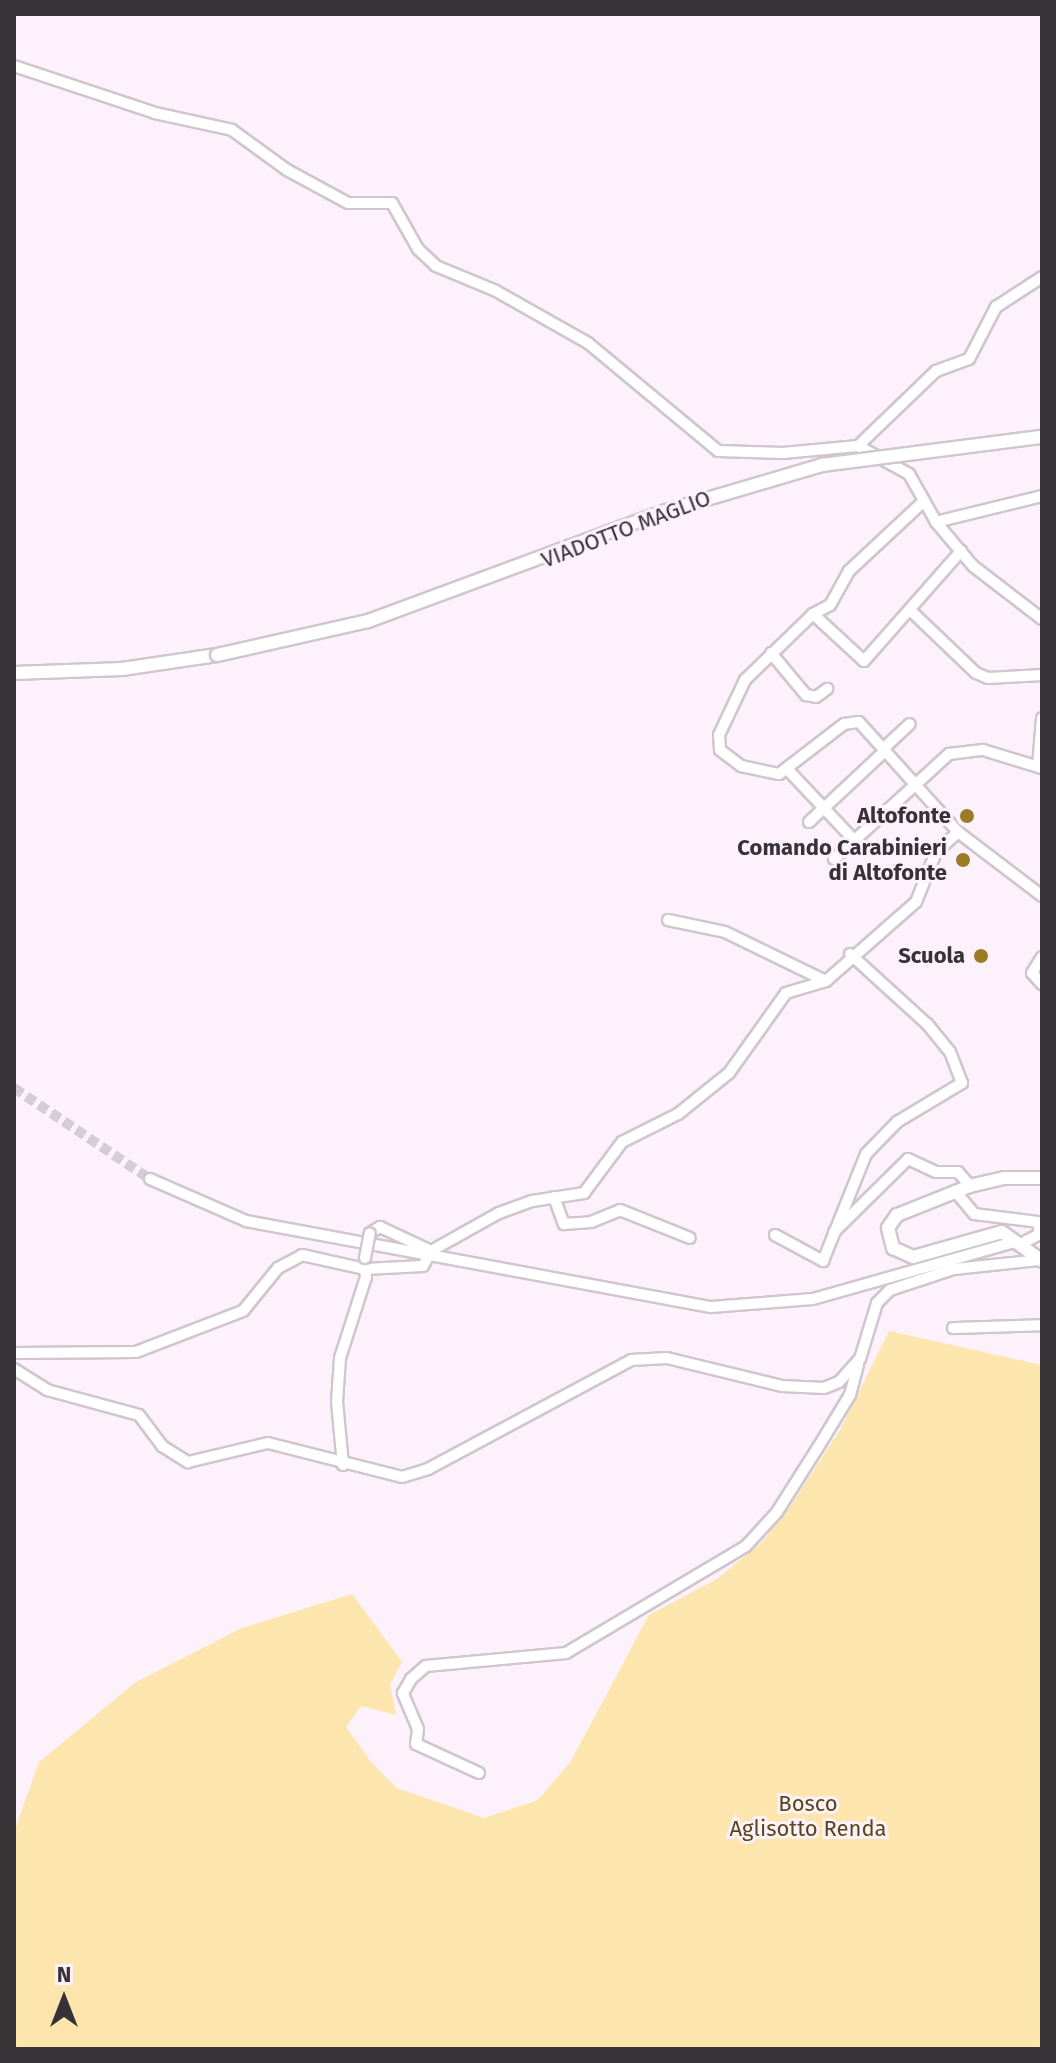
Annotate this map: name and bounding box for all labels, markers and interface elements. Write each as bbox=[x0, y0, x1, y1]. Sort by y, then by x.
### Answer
street label: VIADOTTO MAGLIO bbox=[538, 485, 714, 573]
place label: Altofonte bbox=[857, 803, 951, 829]
marker: Altofonte bbox=[958, 807, 976, 825]
place label: Comando Carabinieri di Altofonte bbox=[737, 834, 947, 886]
marker: Comando Carabinieri di Altofonte bbox=[954, 851, 972, 869]
place label: Scuola bbox=[898, 943, 965, 969]
marker: Scuola bbox=[972, 947, 990, 965]
park label: Bosco Aglisotto Renda bbox=[729, 1790, 887, 1842]
north arrow bbox=[24, 1959, 104, 2039]
text: N bbox=[57, 1961, 71, 1988]

